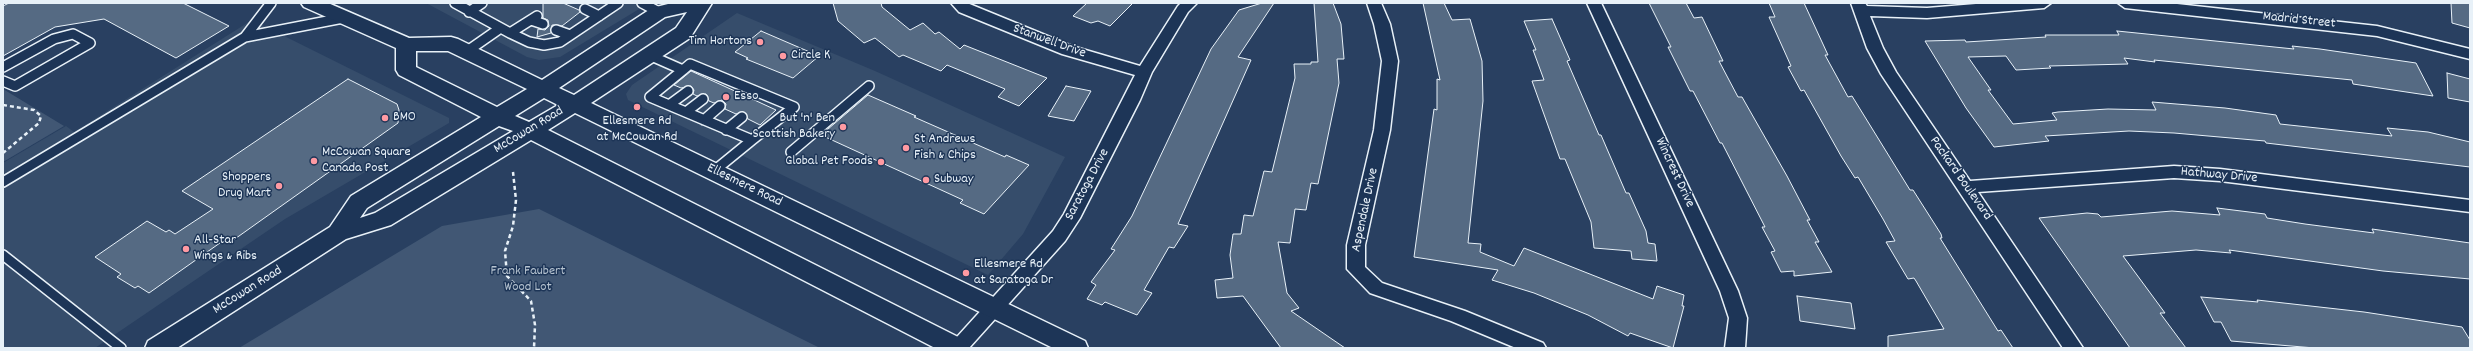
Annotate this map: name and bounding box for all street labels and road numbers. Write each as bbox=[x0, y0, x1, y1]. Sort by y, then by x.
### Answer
street label: Madrid Street bbox=[2262, 9, 2336, 33]
street label: Stanwell Drive bbox=[1010, 21, 1088, 63]
street label: McCowan Road bbox=[491, 104, 567, 158]
street label: Packard Boulevard bbox=[1925, 134, 1995, 224]
street label: Wincrest Drive bbox=[1650, 135, 1698, 211]
street label: Saratoga Drive bbox=[1062, 146, 1114, 224]
street label: Ellesmere Road bbox=[704, 161, 784, 211]
street label: Hathway Drive bbox=[2180, 164, 2258, 188]
street label: Aspendale Drive bbox=[1349, 166, 1383, 254]
street label: McCowan Road bbox=[210, 263, 286, 319]

